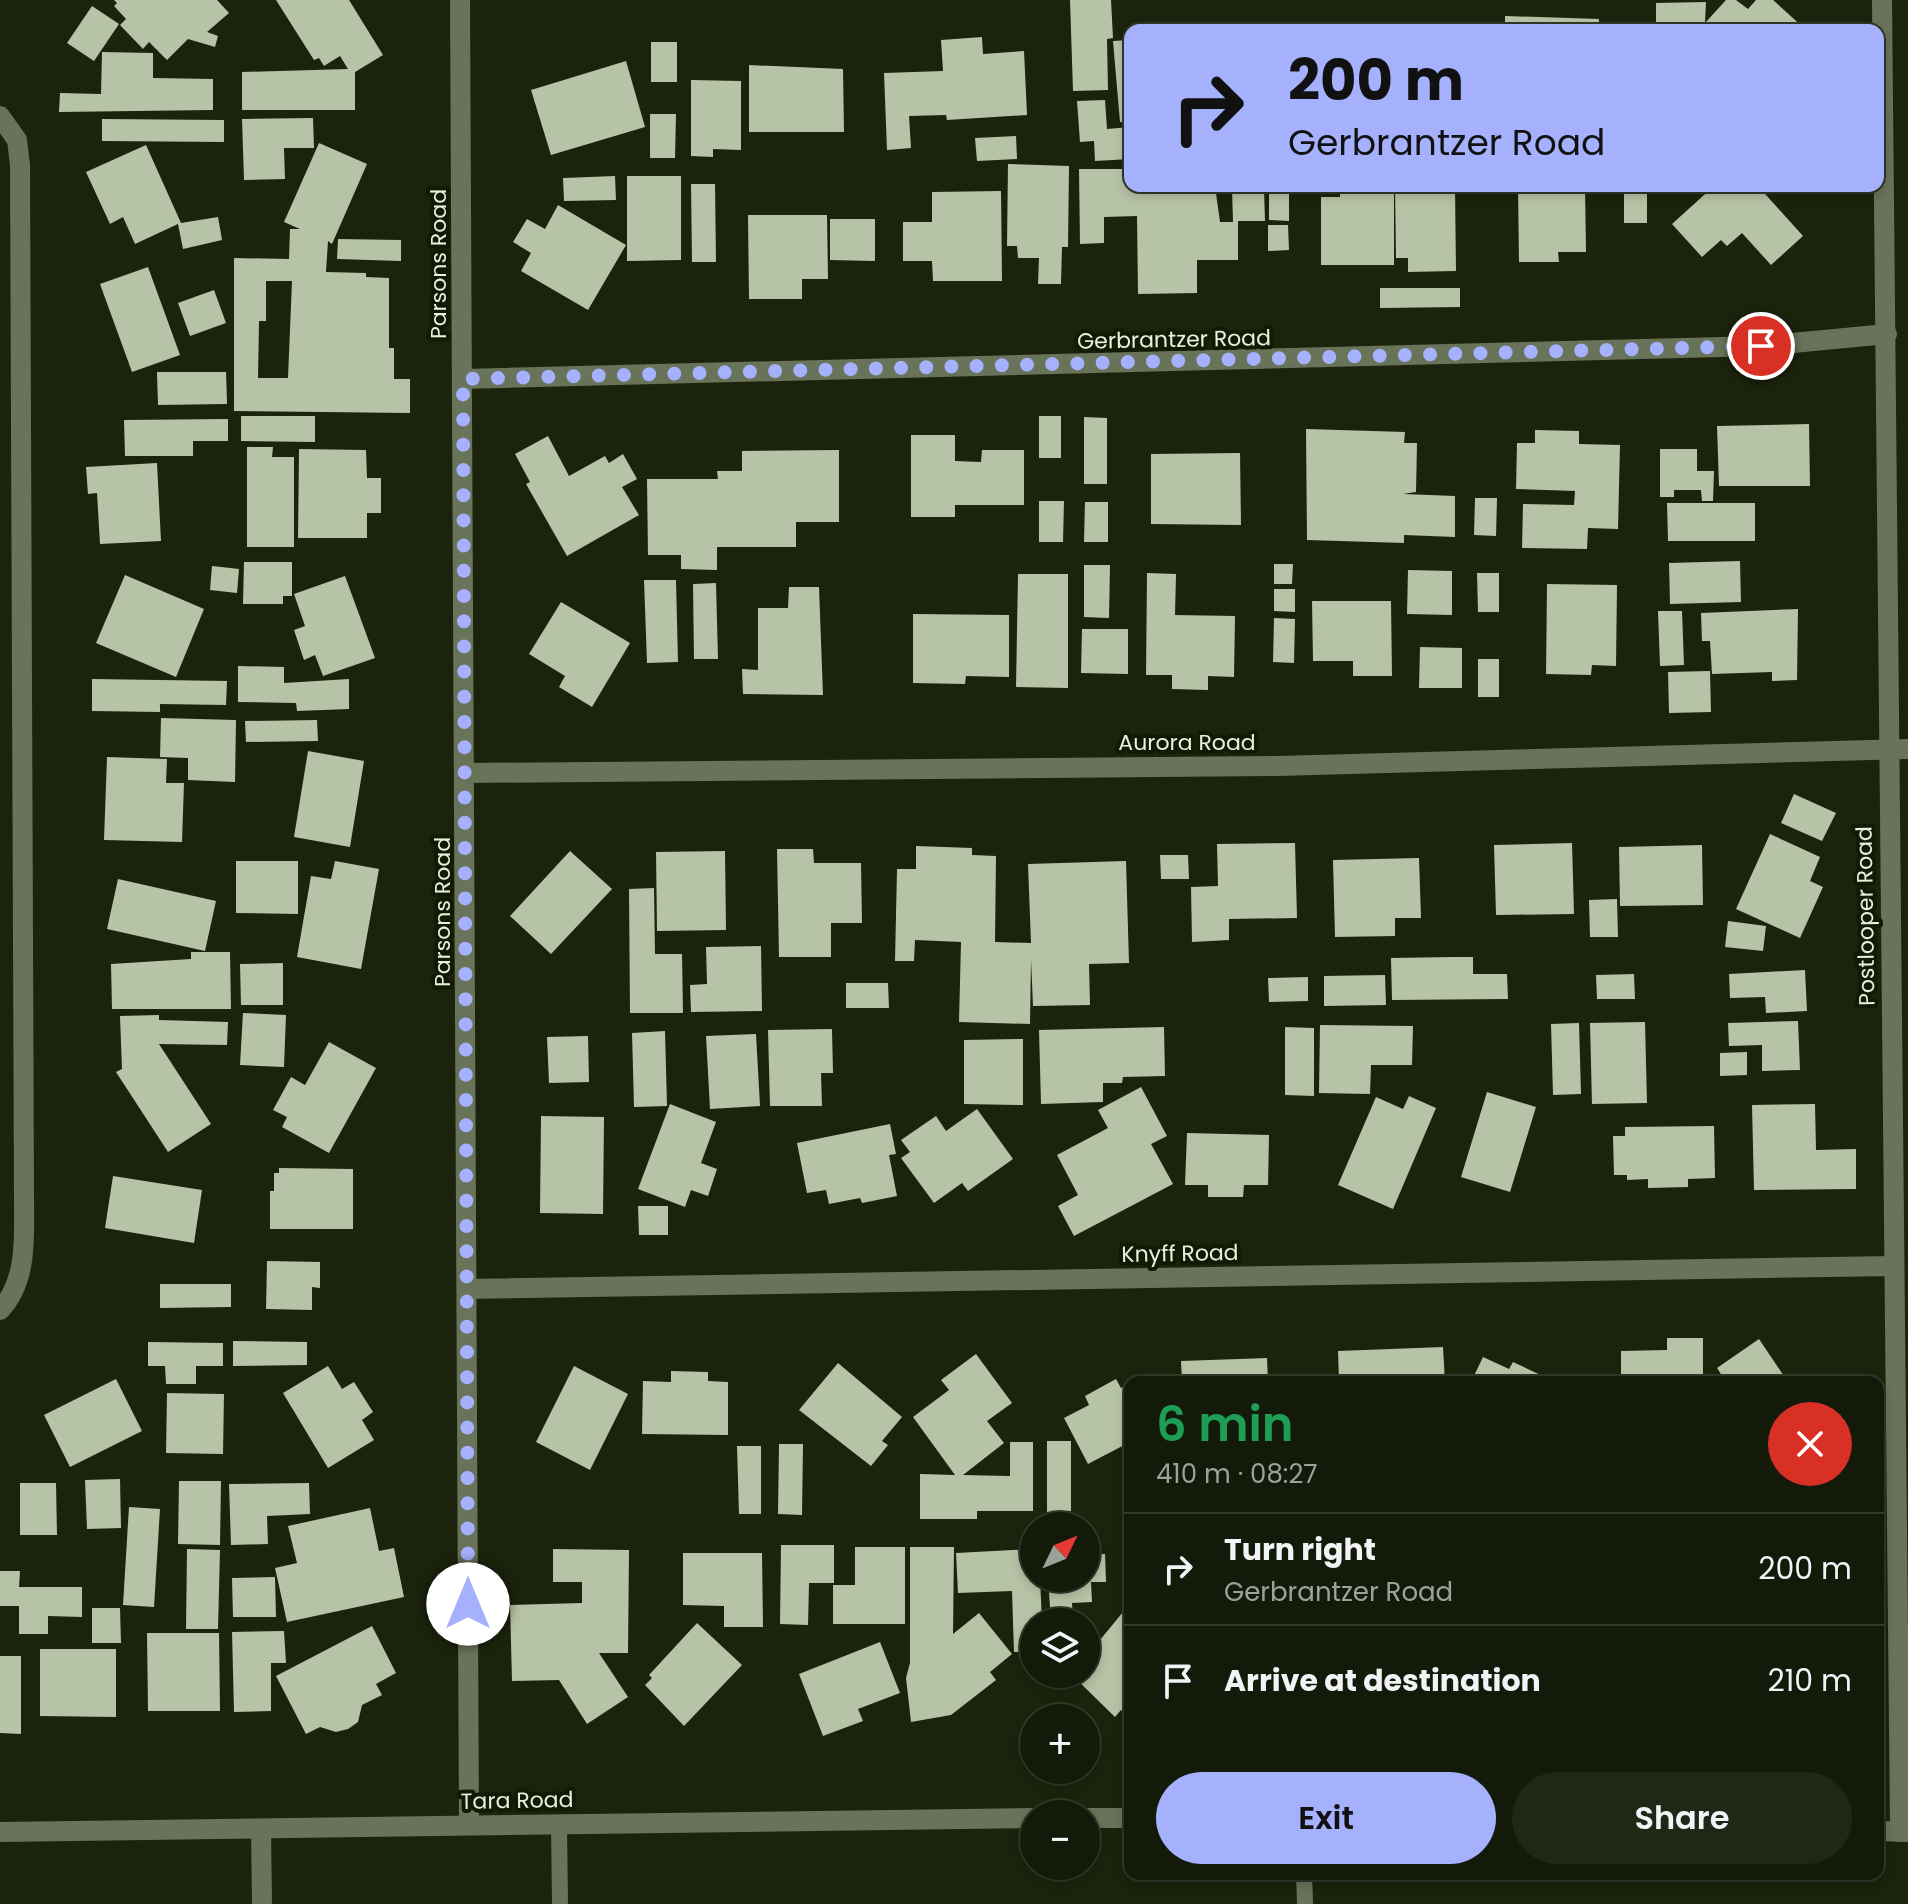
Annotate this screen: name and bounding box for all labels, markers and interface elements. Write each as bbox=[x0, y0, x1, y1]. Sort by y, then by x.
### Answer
text: 200 m bbox=[1288, 41, 1464, 120]
icon: right bbox=[1156, 56, 1260, 160]
text: Gerbrantzer Road bbox=[1288, 117, 1605, 168]
street label: Parsons Road bbox=[423, 189, 454, 339]
pin bbox=[1727, 312, 1795, 380]
street label: Gerbrantzer Road bbox=[1077, 322, 1271, 357]
icon: arrive bbox=[1739, 324, 1783, 368]
street label: Aurora Road bbox=[1118, 727, 1256, 758]
street label: Postlooper Road bbox=[1848, 826, 1883, 1006]
street label: Parsons Road bbox=[427, 837, 458, 987]
street label: Knyff Road bbox=[1121, 1237, 1239, 1270]
text: 6 min bbox=[1156, 1391, 1294, 1458]
button: close bbox=[1768, 1402, 1852, 1486]
text: 410 m · 08:27 bbox=[1156, 1456, 1318, 1492]
north arrow bbox=[1020, 1512, 1100, 1592]
map controls bbox=[1020, 1512, 1100, 1880]
text: Turn right bbox=[1224, 1528, 1376, 1571]
icon: right bbox=[1156, 1547, 1200, 1591]
text: 200 m bbox=[1758, 1547, 1852, 1590]
position arrow bbox=[426, 1562, 510, 1646]
text: Gerbrantzer Road bbox=[1224, 1574, 1453, 1610]
button: layers bbox=[1020, 1608, 1100, 1688]
icon: arrive bbox=[1156, 1659, 1200, 1703]
text: Arrive at destination bbox=[1224, 1659, 1541, 1702]
text: 210 m bbox=[1767, 1659, 1852, 1702]
button: + bbox=[1020, 1704, 1100, 1784]
button: Exit bbox=[1156, 1772, 1496, 1864]
button: Share bbox=[1512, 1772, 1852, 1864]
street label: Tara Road bbox=[460, 1784, 574, 1817]
button: − bbox=[1020, 1800, 1100, 1880]

